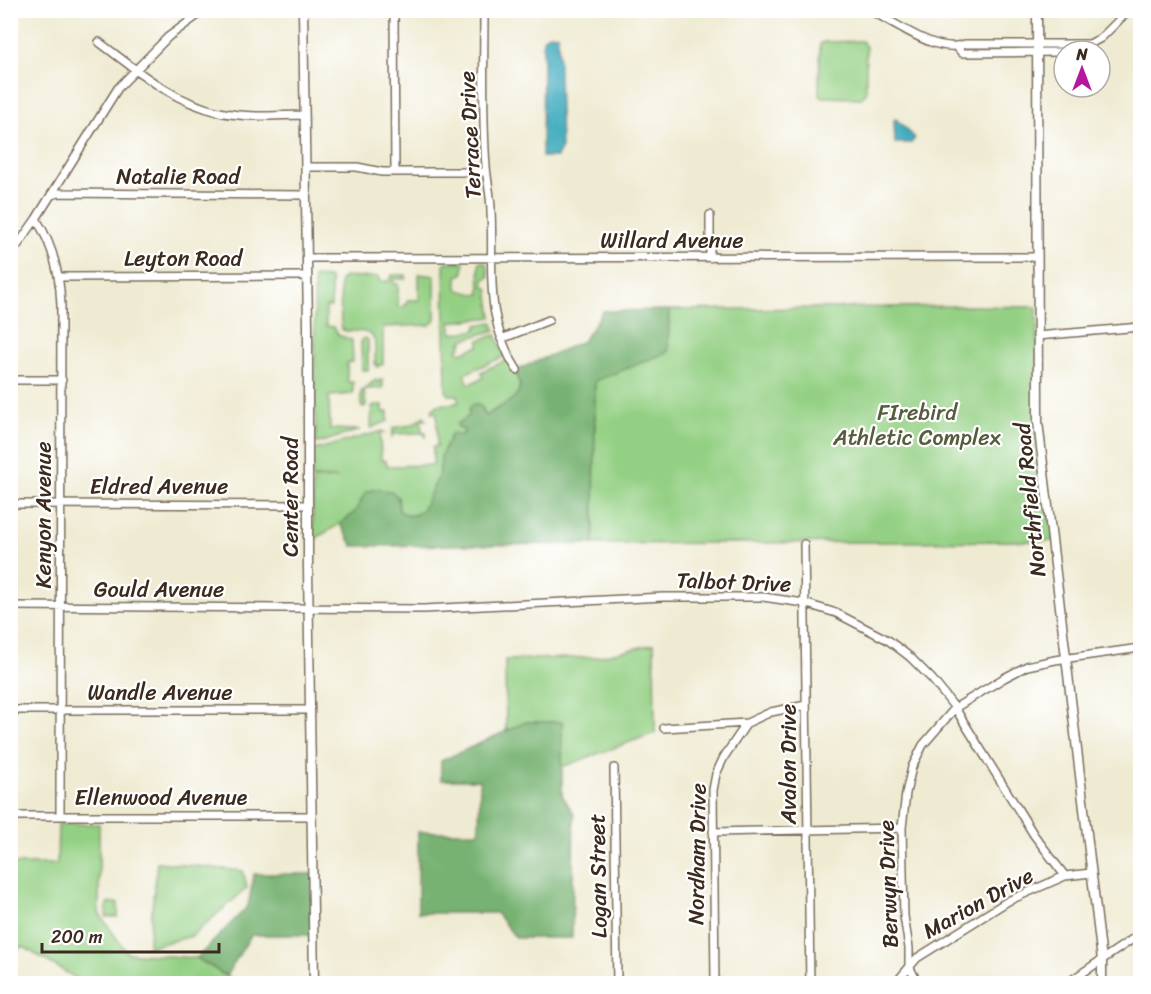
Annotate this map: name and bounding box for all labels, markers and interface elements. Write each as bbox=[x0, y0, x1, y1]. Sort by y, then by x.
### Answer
north arrow bbox=[1052, 39, 1112, 99]
text: N bbox=[1075, 40, 1088, 69]
street label: Terrace Drive bbox=[447, 70, 493, 200]
street label: Natalie Road bbox=[116, 157, 241, 196]
street label: Willard Avenue bbox=[600, 221, 744, 260]
street label: Leyton Road bbox=[124, 239, 244, 278]
park label: FIrebird Athletic Complex bbox=[832, 393, 1001, 457]
street label: Northfield Road bbox=[1002, 420, 1057, 579]
street label: Center Road bbox=[271, 436, 310, 557]
street label: Kenyon Avenue bbox=[24, 441, 63, 589]
street label: Eldred Avenue bbox=[90, 467, 228, 506]
street label: Talbot Drive bbox=[676, 561, 792, 603]
street label: Gould Avenue bbox=[94, 570, 224, 609]
street label: Wandle Avenue bbox=[88, 673, 232, 712]
street label: Avalon Drive bbox=[769, 704, 808, 825]
street label: Ellenwood Avenue bbox=[75, 778, 248, 817]
street label: Nordham Drive bbox=[676, 783, 718, 925]
street label: Logan Street bbox=[577, 813, 619, 938]
street label: Berwyn Drive bbox=[866, 819, 910, 949]
street label: Marion Drive bbox=[915, 856, 1041, 950]
scale bar bbox=[42, 916, 219, 954]
text: 200 m bbox=[51, 921, 103, 953]

